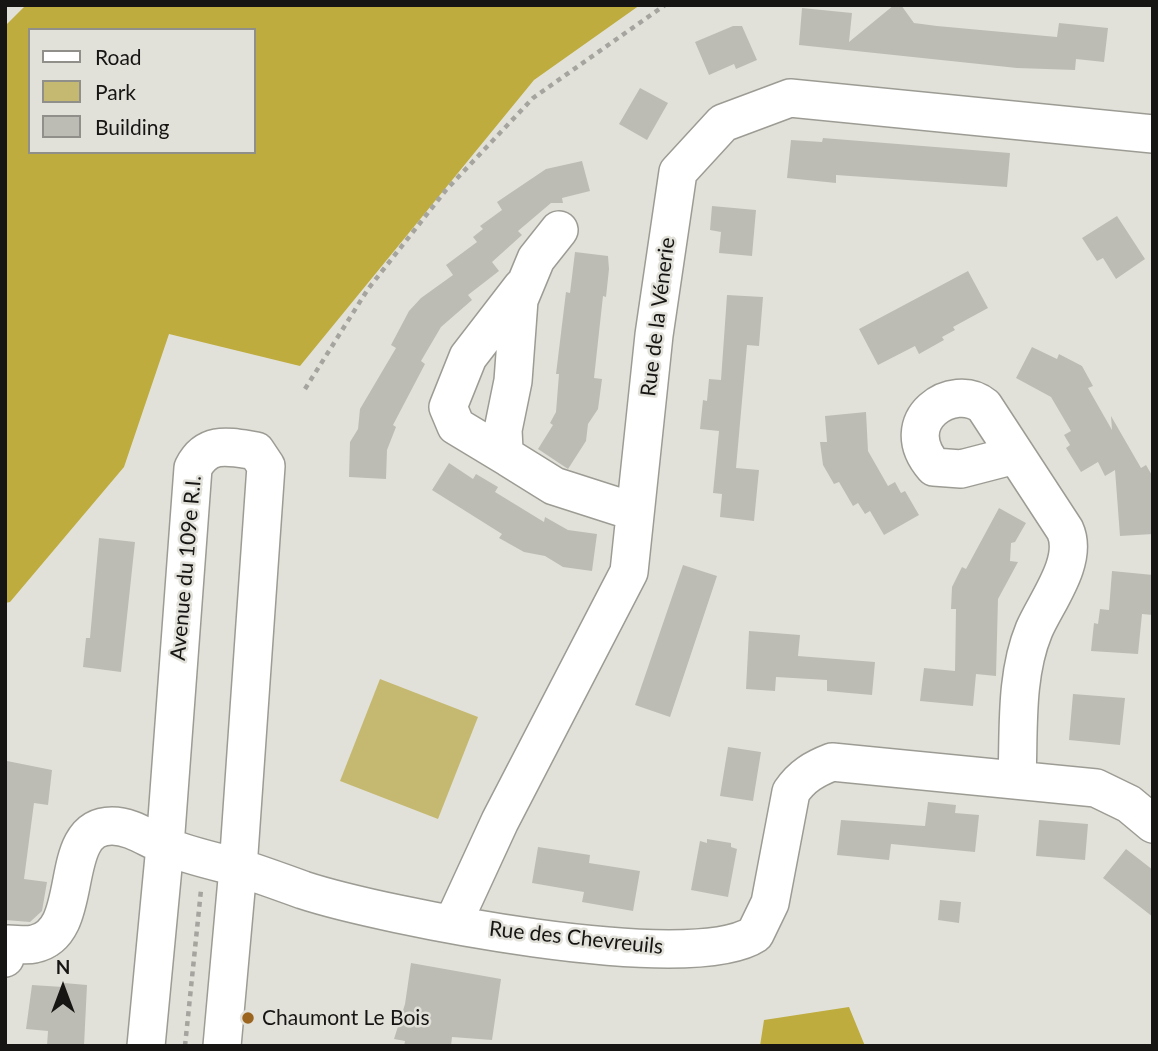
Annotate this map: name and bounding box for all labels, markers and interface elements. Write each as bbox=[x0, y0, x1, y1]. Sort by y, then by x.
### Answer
legend bbox=[28, 28, 256, 154]
text: Road bbox=[95, 44, 142, 69]
text: Park bbox=[95, 79, 136, 104]
text: Building bbox=[95, 114, 170, 139]
street label: Rue de la Vénerie bbox=[636, 236, 680, 398]
street label: Avenue du 109e R.I. bbox=[165, 474, 207, 662]
street label: Rue des Chevreuils bbox=[488, 916, 664, 960]
north arrow bbox=[28, 953, 98, 1023]
text: N bbox=[56, 955, 70, 978]
place label: Chaumont Le Bois bbox=[262, 1005, 429, 1031]
marker: Chaumont Le Bois bbox=[240, 1010, 256, 1026]

